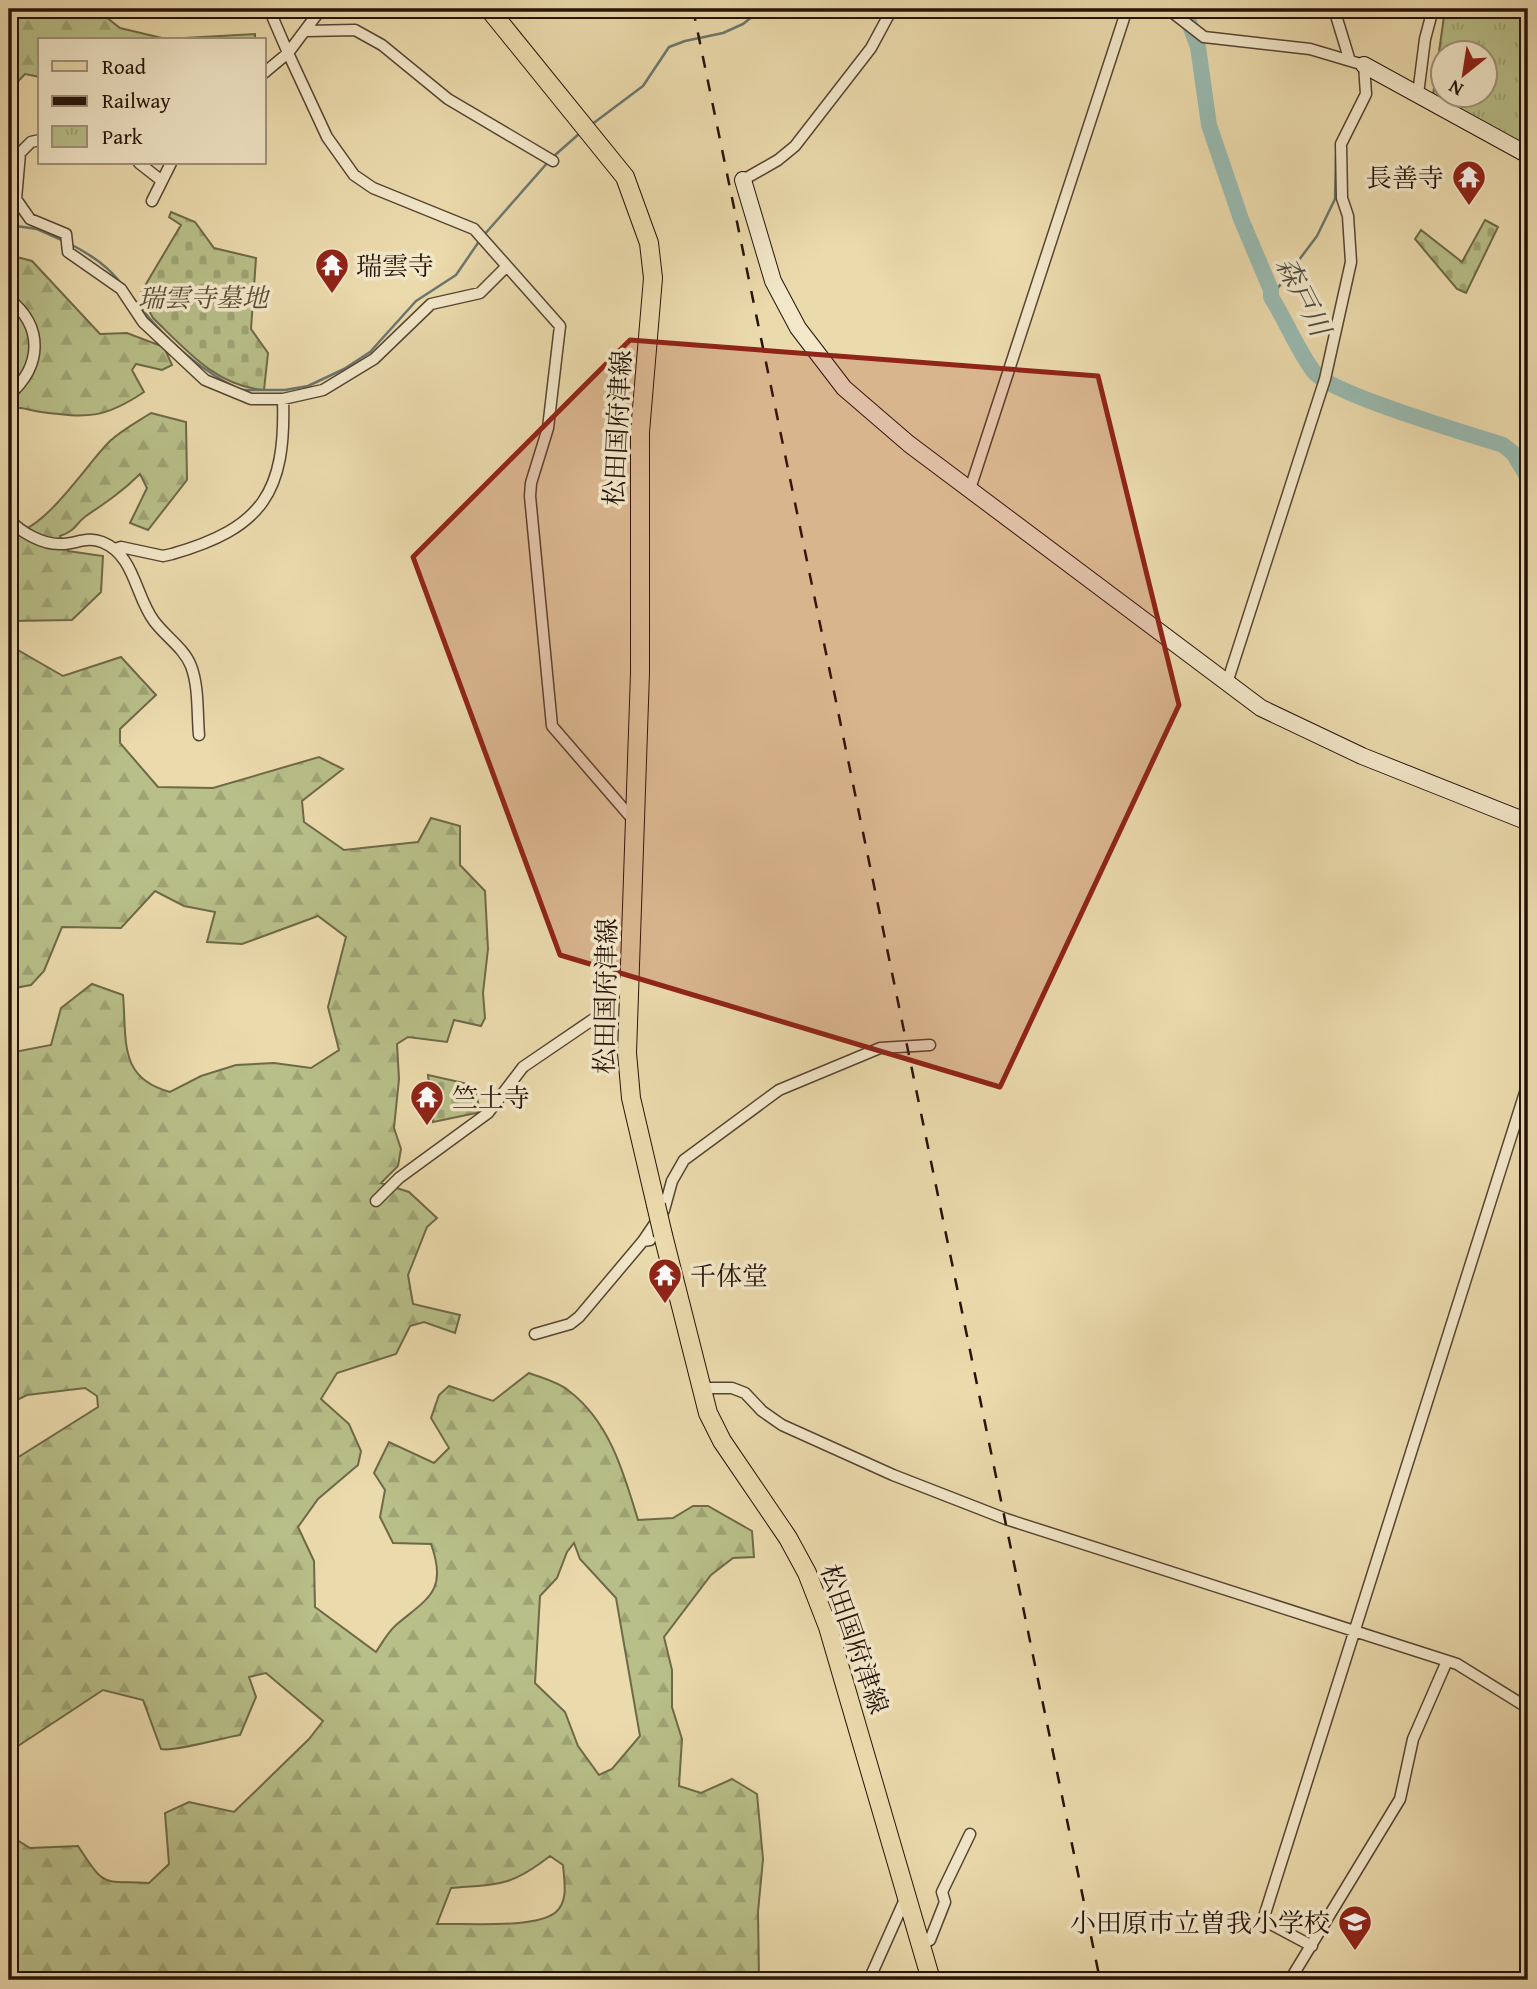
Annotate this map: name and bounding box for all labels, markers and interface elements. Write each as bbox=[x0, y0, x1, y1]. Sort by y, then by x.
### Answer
legend bbox=[38, 38, 266, 164]
north arrow bbox=[1428, 38, 1498, 108]
text: Road bbox=[102, 51, 147, 82]
text: N bbox=[1443, 73, 1468, 104]
text: Railway bbox=[102, 85, 171, 116]
text: Park bbox=[102, 121, 143, 152]
place label: 長善寺 bbox=[1366, 158, 1444, 197]
temple icon: 長善寺 bbox=[1450, 158, 1488, 207]
temple icon: 瑞雲寺 bbox=[313, 246, 351, 295]
place label: 瑞雲寺 bbox=[356, 246, 434, 285]
water label: 森戸川 bbox=[1267, 249, 1343, 345]
park label: 瑞雲寺墓地 bbox=[138, 278, 271, 317]
street label: 松田国府津線 bbox=[593, 349, 641, 507]
street label: 松田国府津線 bbox=[584, 918, 626, 1074]
temple icon: 竺土寺 bbox=[408, 1078, 446, 1127]
place label: 竺土寺 bbox=[452, 1078, 530, 1117]
temple icon: 千体堂 bbox=[646, 1256, 684, 1305]
place label: 千体堂 bbox=[690, 1256, 768, 1295]
street label: 松田国府津線 bbox=[811, 1559, 899, 1719]
place label: 小田原市立曽我小学校 bbox=[1070, 1903, 1330, 1942]
school or university icon: 小田原市立曽我小学校 bbox=[1336, 1903, 1374, 1952]

